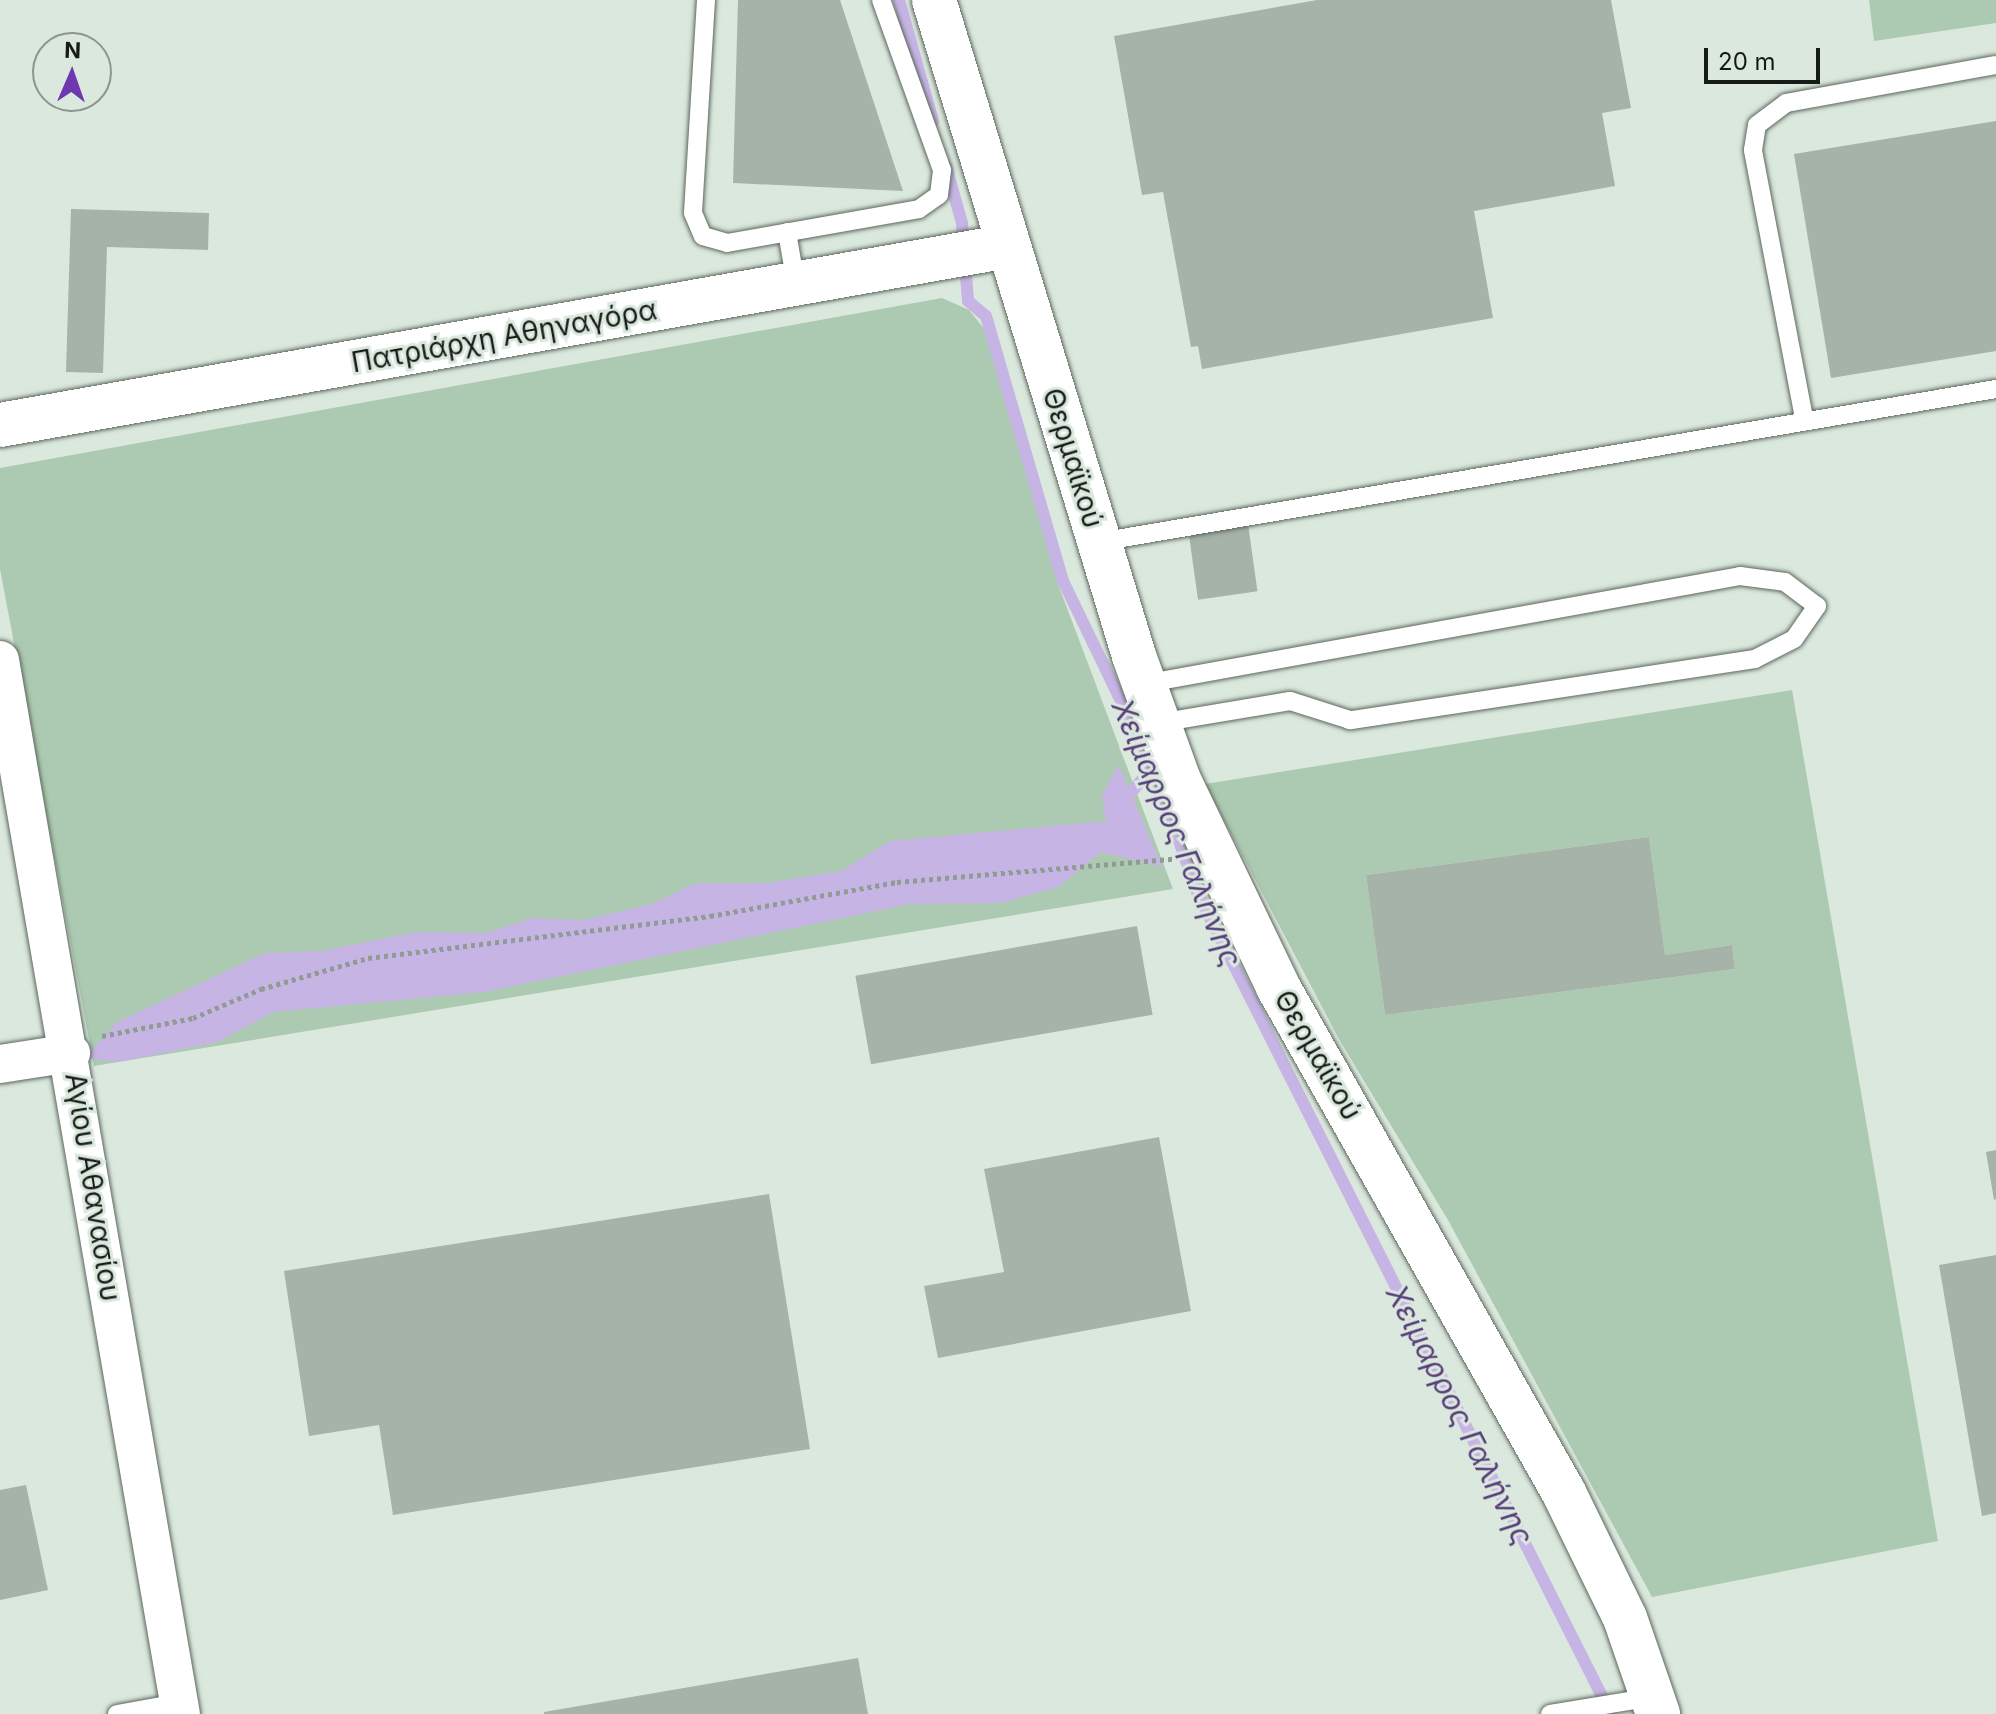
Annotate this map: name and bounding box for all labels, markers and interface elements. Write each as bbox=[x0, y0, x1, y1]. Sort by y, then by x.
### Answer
north arrow bbox=[32, 32, 112, 112]
scale bar bbox=[1708, 32, 1824, 82]
text: N bbox=[64, 37, 82, 63]
text: 20 m bbox=[1718, 47, 1776, 76]
street label: Πατριάρχη Αθηναγόρα bbox=[349, 293, 659, 379]
street label: Θερμαϊκού bbox=[1036, 384, 1110, 532]
water label: Χείμαρρος Γαλήνης bbox=[1104, 694, 1250, 972]
street label: Θερμαϊκού bbox=[1267, 984, 1369, 1126]
street label: Αγίου Αθανασίου bbox=[58, 1070, 128, 1304]
water label: Χείμαρρος Γαλήνης bbox=[1379, 1279, 1541, 1551]

